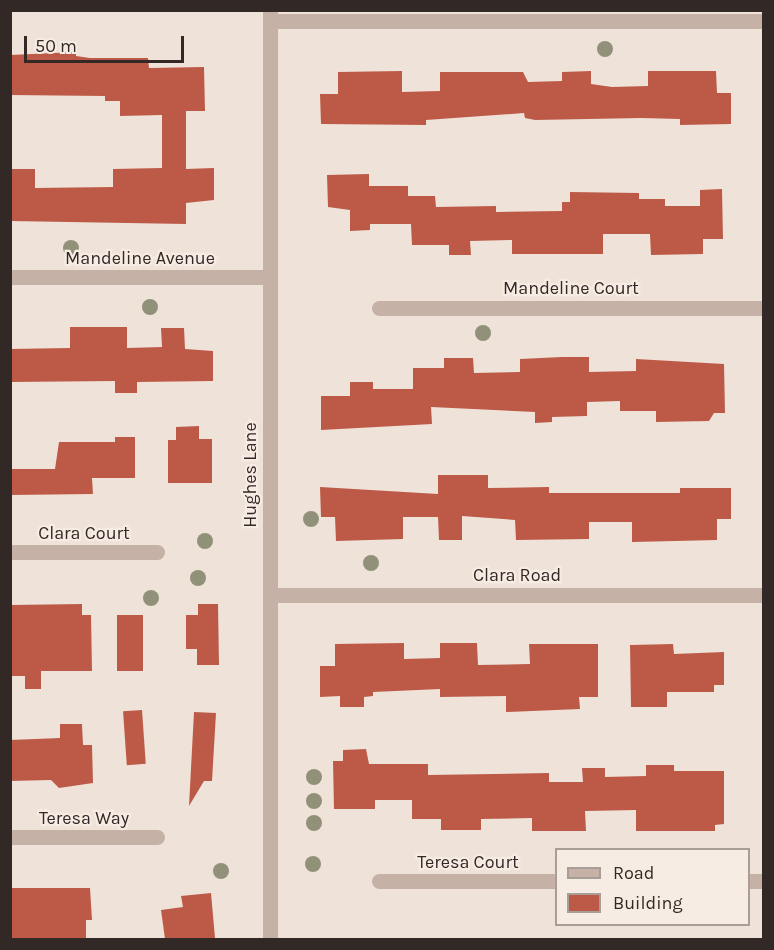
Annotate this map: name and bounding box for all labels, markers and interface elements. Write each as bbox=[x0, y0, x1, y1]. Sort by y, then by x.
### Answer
scale bar bbox=[27, 24, 188, 62]
text: 50 m bbox=[35, 35, 77, 57]
street label: Mandeline Avenue bbox=[65, 247, 215, 269]
street label: Mandeline Court bbox=[503, 277, 639, 299]
street label: Hughes Lane bbox=[239, 422, 261, 528]
street label: Clara Court bbox=[38, 522, 130, 544]
street label: Clara Road bbox=[473, 564, 561, 586]
street label: Teresa Way bbox=[39, 807, 129, 829]
legend bbox=[555, 848, 750, 926]
street label: Teresa Court bbox=[417, 851, 519, 873]
text: Road bbox=[613, 862, 654, 884]
text: Building bbox=[613, 892, 683, 914]

